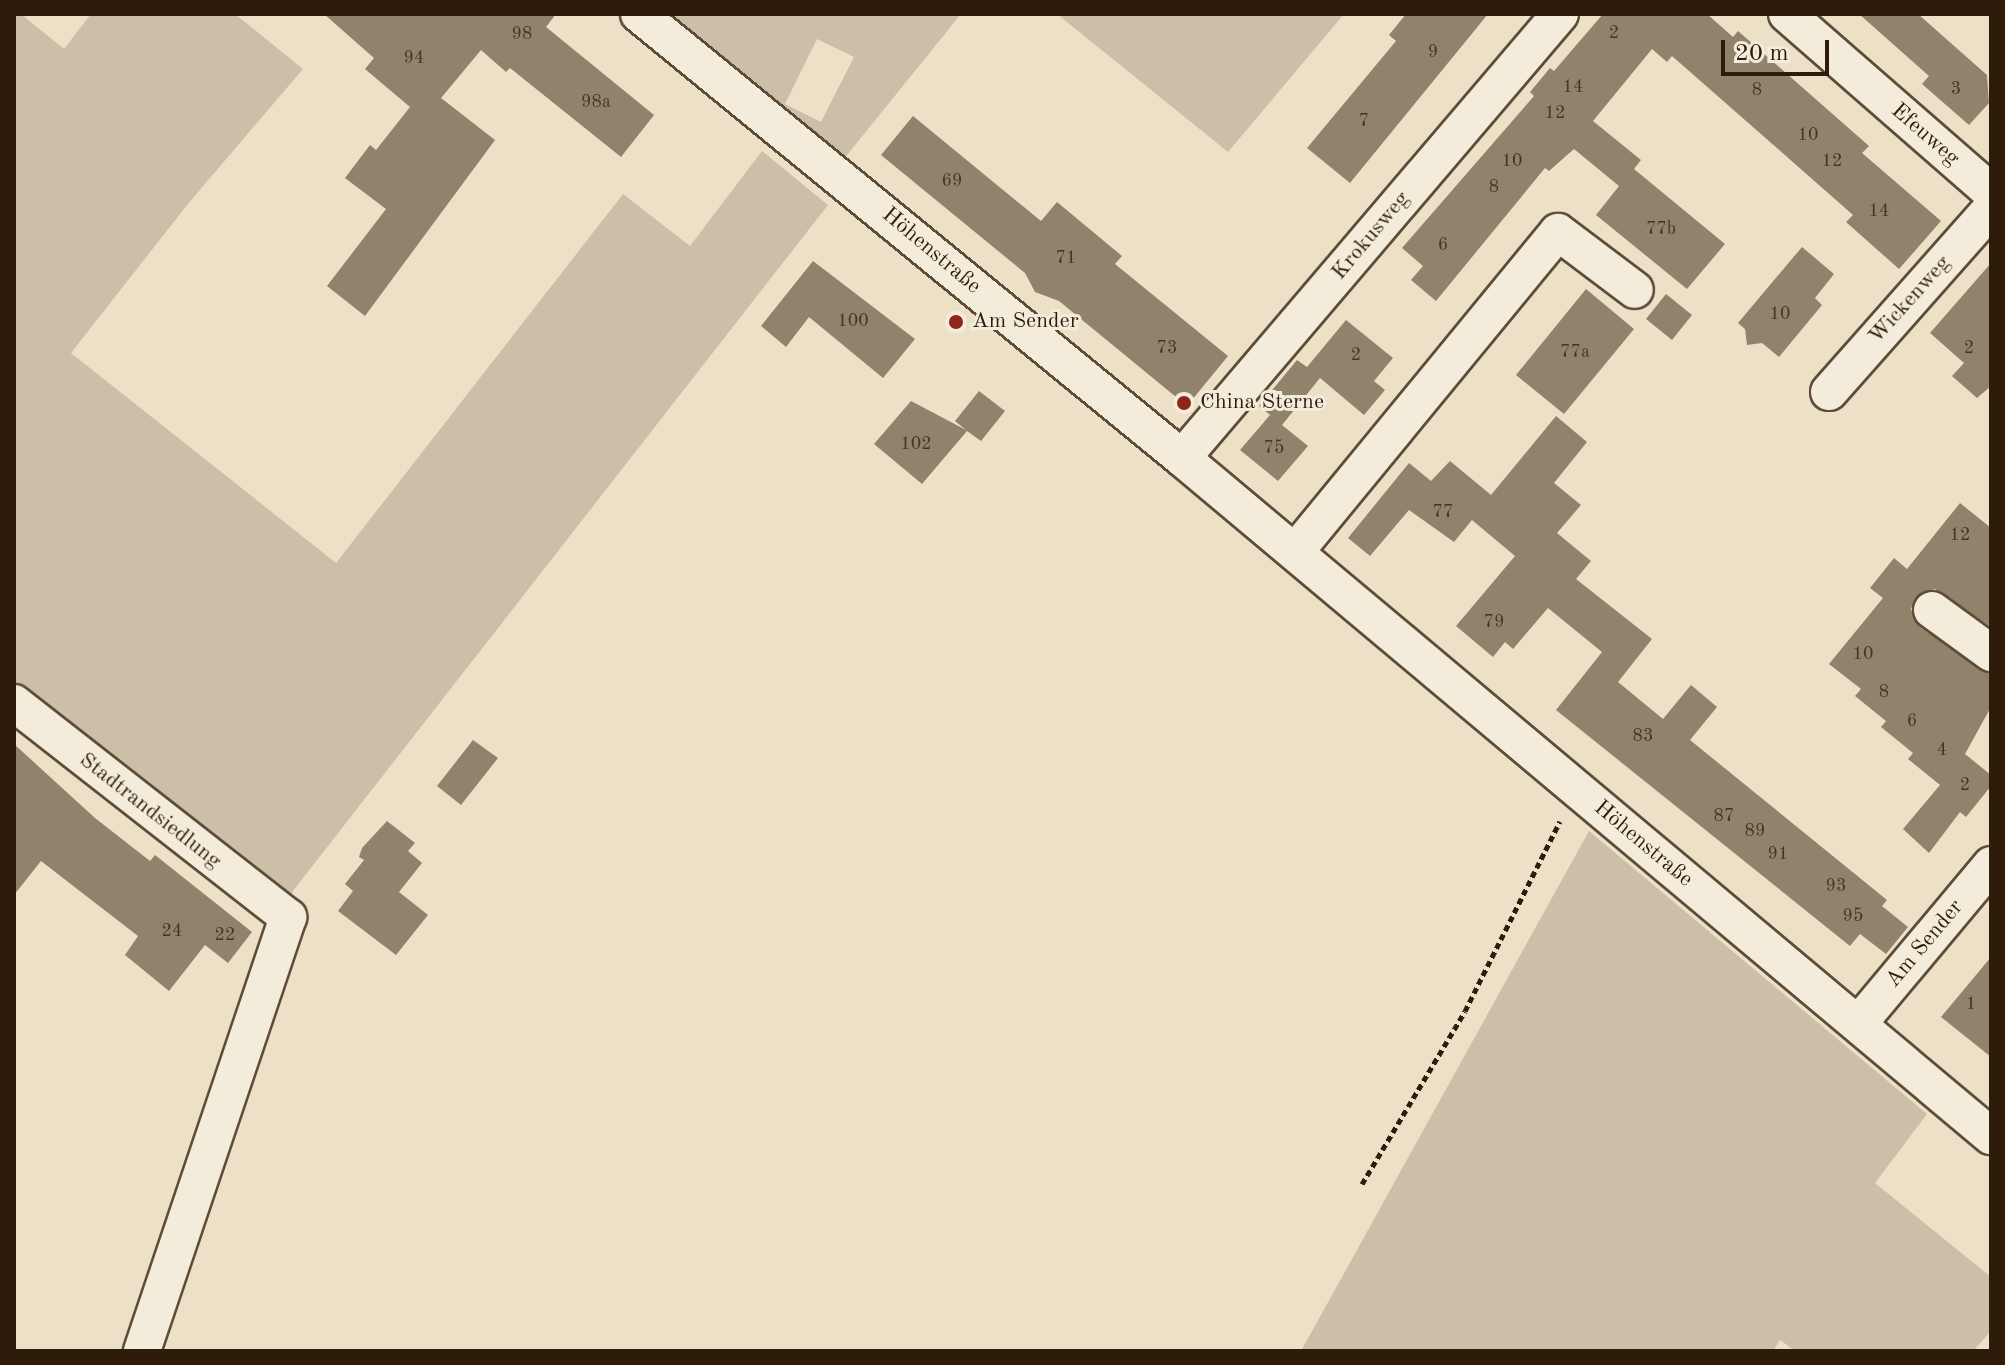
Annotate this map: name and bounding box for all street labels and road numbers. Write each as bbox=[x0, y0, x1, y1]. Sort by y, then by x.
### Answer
street label: Efeuweg bbox=[1885, 98, 1965, 172]
street label: Krokusweg bbox=[1326, 186, 1416, 286]
street label: Höhenstraße bbox=[876, 202, 986, 300]
street label: Wickenweg bbox=[1864, 250, 1956, 350]
street label: Stadtrandsiedlung bbox=[74, 747, 226, 875]
street label: Höhenstraße bbox=[1588, 795, 1698, 893]
street label: Am Sender bbox=[1881, 895, 1969, 993]

